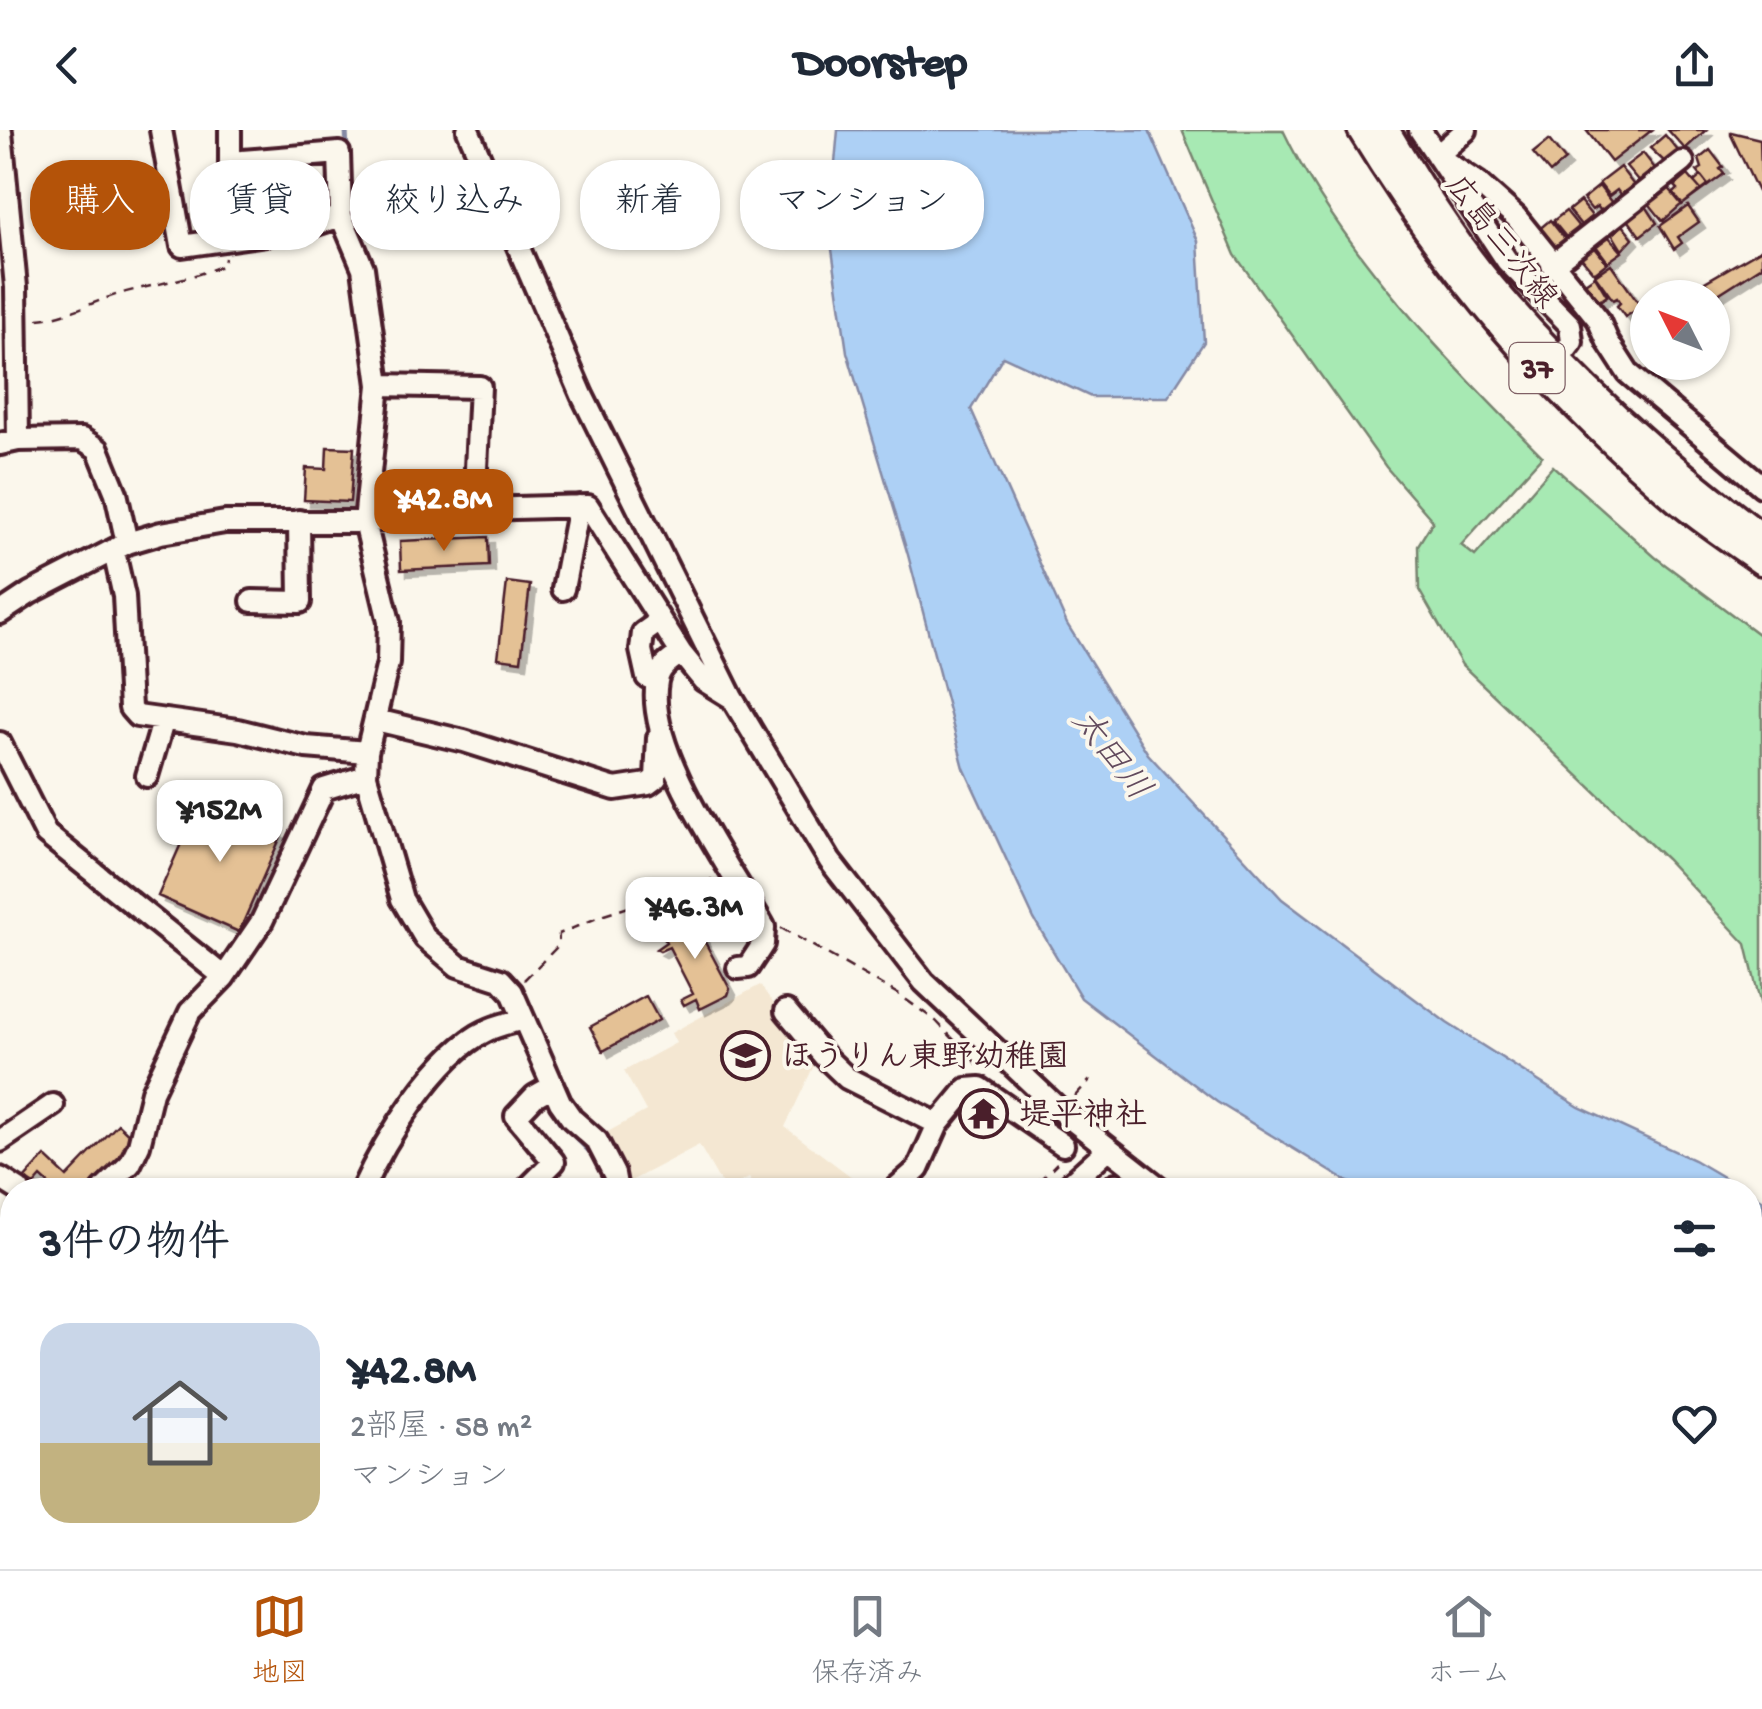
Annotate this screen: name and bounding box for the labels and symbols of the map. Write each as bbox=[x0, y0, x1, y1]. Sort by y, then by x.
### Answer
street label: 広島三次線 bbox=[1435, 167, 1565, 318]
north arrow bbox=[1630, 280, 1730, 380]
road number: 37 bbox=[1510, 343, 1564, 393]
pin: ¥42.8M bbox=[363, 469, 525, 554]
water label: 太田川 bbox=[1060, 702, 1158, 810]
pin: ¥152M bbox=[150, 780, 290, 865]
pin: ¥46.3M bbox=[614, 877, 776, 962]
school or university icon: ほうりん東野幼稚園 bbox=[720, 1029, 772, 1081]
place label: ほうりん東野幼稚園 bbox=[781, 1039, 1069, 1079]
temple icon: 堤平神社 bbox=[958, 1087, 1010, 1139]
place label: 堤平神社 bbox=[1019, 1098, 1147, 1137]

